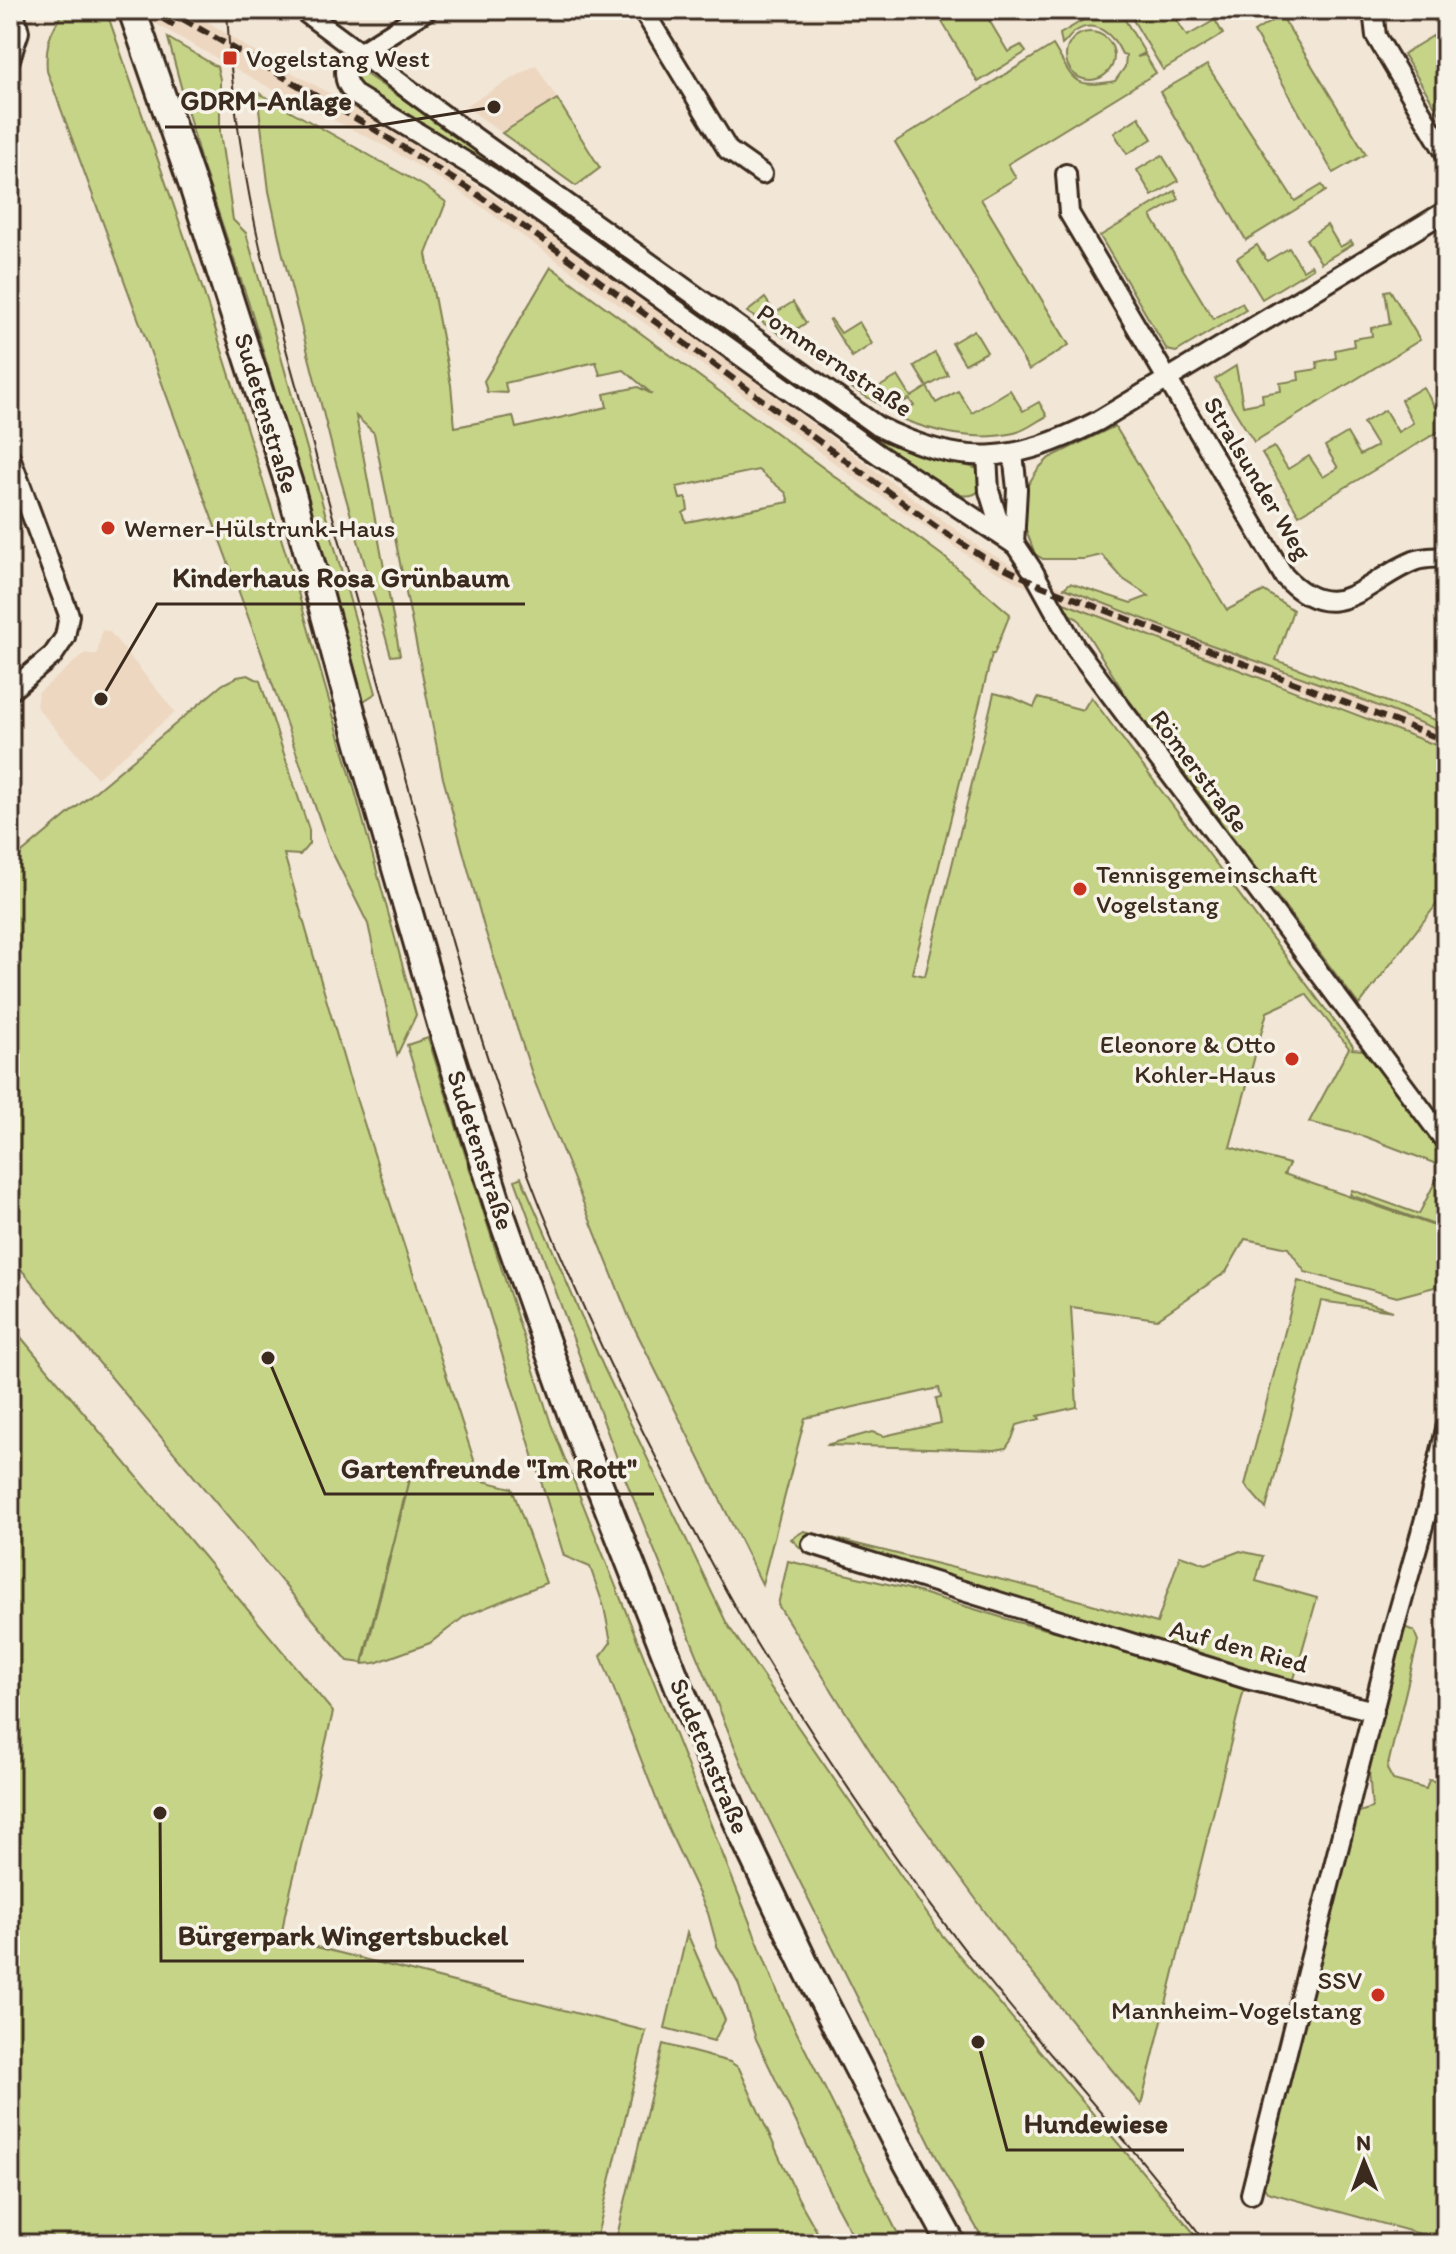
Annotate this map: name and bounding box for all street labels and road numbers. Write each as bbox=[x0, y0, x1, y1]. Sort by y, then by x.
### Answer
street label: Pommernstraße bbox=[751, 296, 919, 424]
street label: Sudetenstraße bbox=[227, 329, 307, 497]
street label: Stralsunder Weg bbox=[1197, 391, 1320, 566]
street label: Römerstraße bbox=[1143, 703, 1257, 839]
street label: Sudetenstraße bbox=[440, 1066, 522, 1234]
street label: Auf den Ried bbox=[1166, 1612, 1312, 1680]
street label: Sudetenstraße bbox=[663, 1673, 757, 1839]

